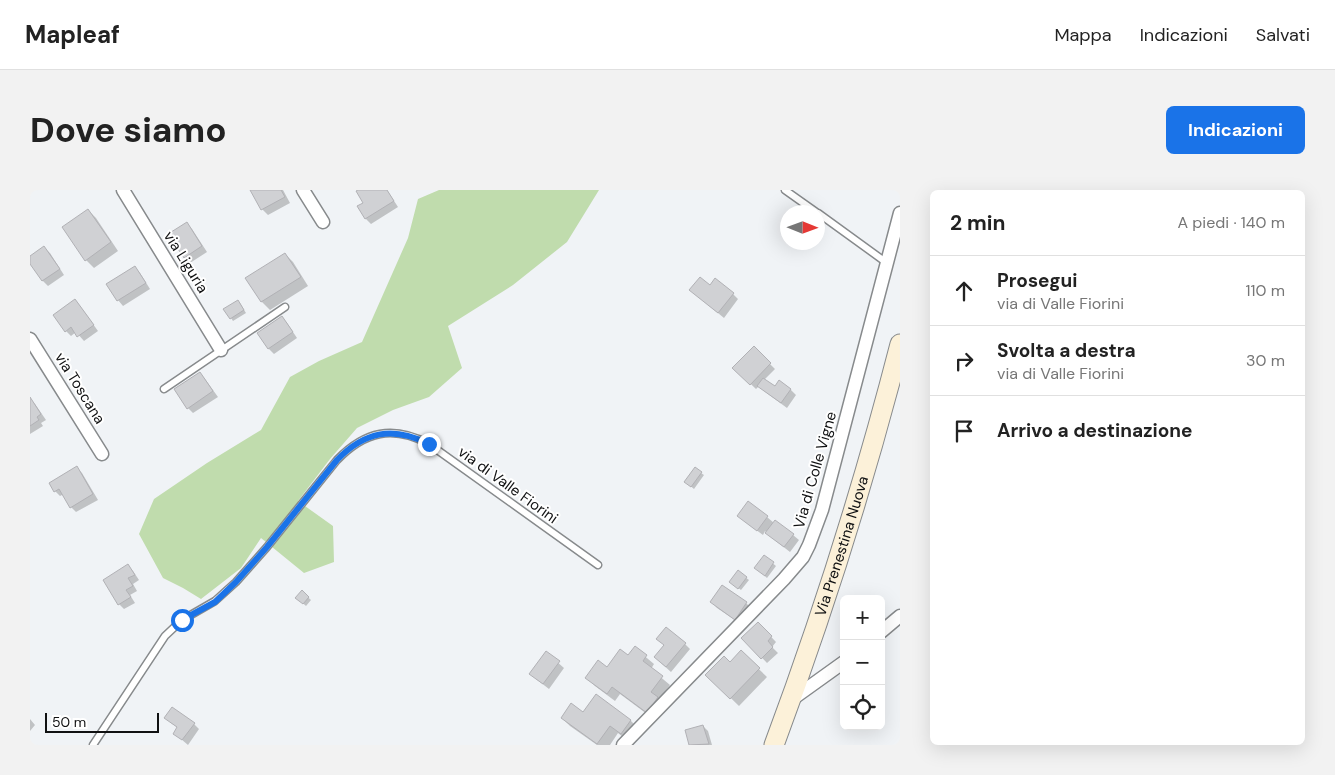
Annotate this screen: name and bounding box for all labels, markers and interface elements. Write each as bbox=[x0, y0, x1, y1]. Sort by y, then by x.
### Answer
text: Mapleaf bbox=[25, 19, 120, 50]
text: Mappa bbox=[1054, 23, 1112, 47]
text: Indicazioni bbox=[1140, 23, 1228, 47]
text: Salvati bbox=[1256, 23, 1310, 47]
button: Indicazioni bbox=[1166, 106, 1305, 154]
text: Dove siamo bbox=[30, 107, 227, 153]
north arrow bbox=[780, 205, 825, 250]
text: 2 min bbox=[950, 209, 1006, 237]
text: A piedi · 140 m bbox=[1177, 212, 1285, 233]
street label: via Liguria bbox=[159, 227, 213, 297]
text: Prosegui bbox=[997, 268, 1077, 293]
icon: ahead bbox=[950, 277, 978, 305]
text: 110 m bbox=[1246, 280, 1285, 301]
text: via di Valle Fiorini bbox=[997, 293, 1124, 314]
text: Svolta a destra bbox=[997, 338, 1136, 363]
icon: right bbox=[950, 347, 978, 375]
street label: via Toscana bbox=[50, 349, 110, 427]
text: 30 m bbox=[1246, 350, 1285, 371]
text: via di Valle Fiorini bbox=[997, 363, 1124, 384]
street label: Via di Colle Vigne bbox=[789, 409, 841, 531]
icon: arrive bbox=[950, 417, 978, 445]
text: Arrivo a destinazione bbox=[997, 418, 1192, 443]
route end bbox=[418, 433, 441, 456]
street label: via di Valle Fiorini bbox=[454, 442, 562, 528]
street label: Via Prenestina Nuova bbox=[810, 474, 873, 619]
map controls bbox=[840, 595, 885, 730]
button: + bbox=[840, 595, 885, 640]
route start bbox=[171, 609, 194, 632]
button: − bbox=[840, 640, 885, 685]
button: locate bbox=[840, 685, 885, 730]
scale bar bbox=[45, 710, 159, 733]
text: 50 m bbox=[52, 713, 86, 731]

